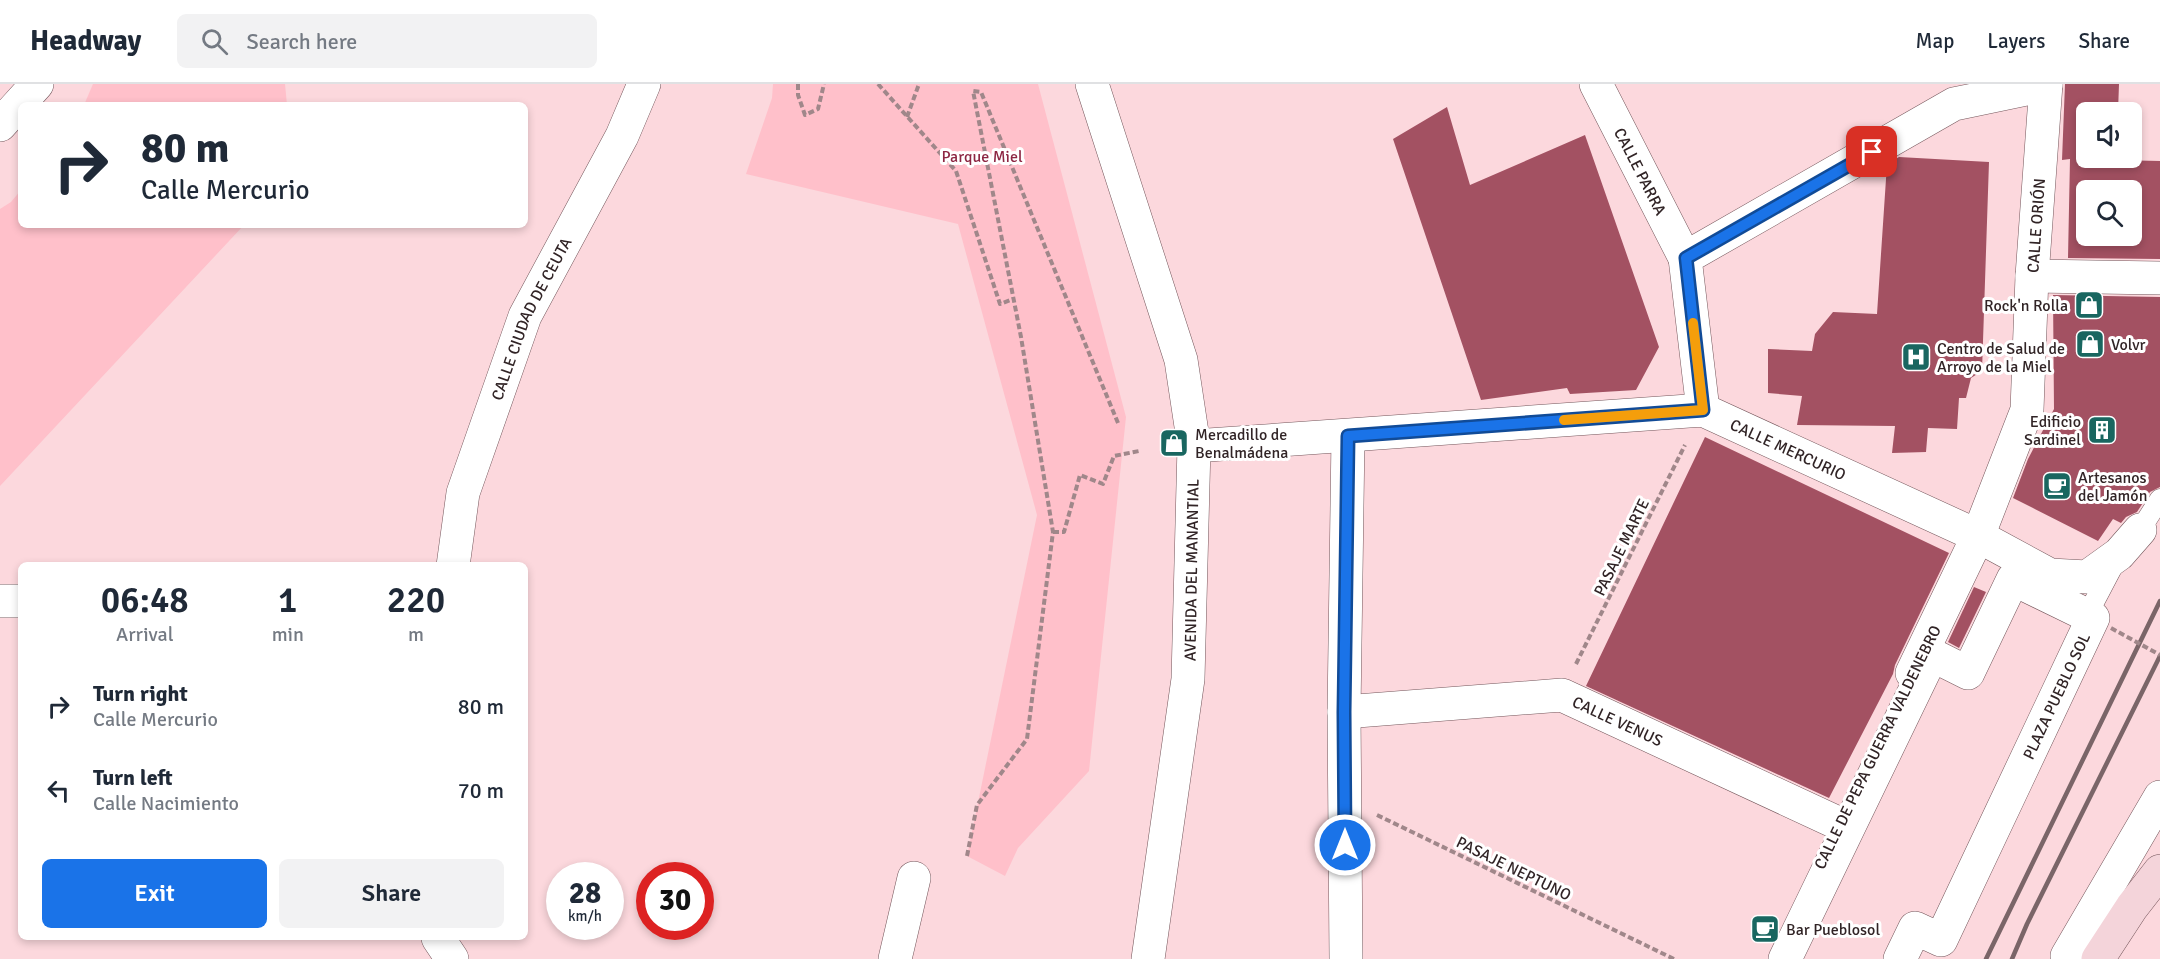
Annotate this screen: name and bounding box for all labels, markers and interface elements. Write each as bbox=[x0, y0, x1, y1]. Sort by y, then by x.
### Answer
search box bbox=[177, 14, 597, 68]
text: Headway bbox=[30, 24, 141, 58]
icon: search bbox=[198, 25, 231, 58]
text: Search here bbox=[246, 28, 357, 55]
text: Map bbox=[1916, 28, 1954, 54]
text: Layers bbox=[1987, 28, 2045, 54]
text: Share bbox=[2078, 28, 2130, 54]
map controls bbox=[2076, 102, 2142, 246]
button: sound bbox=[2076, 102, 2142, 168]
text: 80 m bbox=[141, 123, 230, 174]
street label: CALLE PARRA bbox=[1609, 125, 1670, 219]
icon: right bbox=[42, 126, 120, 204]
pin bbox=[1846, 126, 1897, 177]
icon: arrive bbox=[1855, 135, 1888, 168]
park label: Parque Miel bbox=[941, 147, 1023, 167]
text: Calle Mercurio bbox=[141, 174, 310, 207]
street label: CALLE ORIÓN bbox=[2023, 178, 2050, 274]
button: search bbox=[2076, 180, 2142, 246]
street label: CALLE CIUDAD DE CEUTA bbox=[487, 234, 577, 403]
shop icon: Rock'n Rolla bbox=[2073, 289, 2105, 321]
place label: Rock'n Rolla bbox=[1984, 296, 2068, 316]
shop icon: Volvr bbox=[2074, 328, 2106, 360]
place label: Volvr bbox=[2111, 335, 2146, 355]
place label: Centro de Salud de Arroyo de la Miel bbox=[1937, 339, 2065, 377]
hospital icon: Centro de Salud de Arroyo de la Miel bbox=[1900, 341, 1932, 373]
place label: Edificio Sardinel bbox=[2024, 412, 2081, 450]
building icon: Edificio Sardinel bbox=[2086, 414, 2118, 446]
street label: CALLE MERCURIO bbox=[1727, 415, 1849, 485]
place label: Mercadillo de Benalmádena bbox=[1195, 425, 1288, 463]
shop icon: Mercadillo de Benalmádena bbox=[1158, 427, 1190, 459]
place label: Artesanos del Jamón bbox=[2078, 468, 2147, 506]
cafe icon: Artesanos del Jamón bbox=[2041, 470, 2073, 502]
street label: AVENIDA DEL MANANTIAL bbox=[1180, 479, 1204, 661]
street label: PASAJE MARTE bbox=[1590, 496, 1654, 599]
text: 06:48 bbox=[101, 578, 189, 623]
text: 1 bbox=[278, 578, 298, 623]
text: 220 bbox=[387, 578, 445, 623]
text: Arrival bbox=[116, 622, 174, 647]
text: min bbox=[272, 622, 304, 647]
text: m bbox=[408, 622, 424, 647]
street label: CALLE DE PEPA GUERRA VALDENEBRO bbox=[1810, 622, 1946, 873]
street label: PLAZA PUEBLO SOL bbox=[2019, 630, 2095, 763]
text: Turn right bbox=[93, 680, 188, 707]
icon: right bbox=[42, 690, 75, 723]
street label: CALLE VENUS bbox=[1569, 692, 1666, 751]
text: 80 m bbox=[458, 693, 504, 720]
text: Calle Mercurio bbox=[93, 707, 218, 732]
text: Turn left bbox=[93, 764, 173, 791]
icon: left bbox=[42, 774, 75, 807]
text: 70 m bbox=[458, 777, 504, 804]
text: Calle Nacimiento bbox=[93, 791, 239, 816]
position arrow bbox=[1313, 813, 1377, 877]
street label: PASAJE NEPTUNO bbox=[1453, 832, 1574, 905]
button: Exit bbox=[42, 859, 267, 928]
button: Share bbox=[279, 859, 504, 928]
speed limit sign: 30 bbox=[636, 862, 714, 940]
text: 28 bbox=[569, 875, 601, 912]
text: km/h bbox=[568, 907, 602, 925]
cafe icon: Bar Pueblosol bbox=[1749, 913, 1781, 945]
place label: Bar Pueblosol bbox=[1786, 920, 1880, 940]

